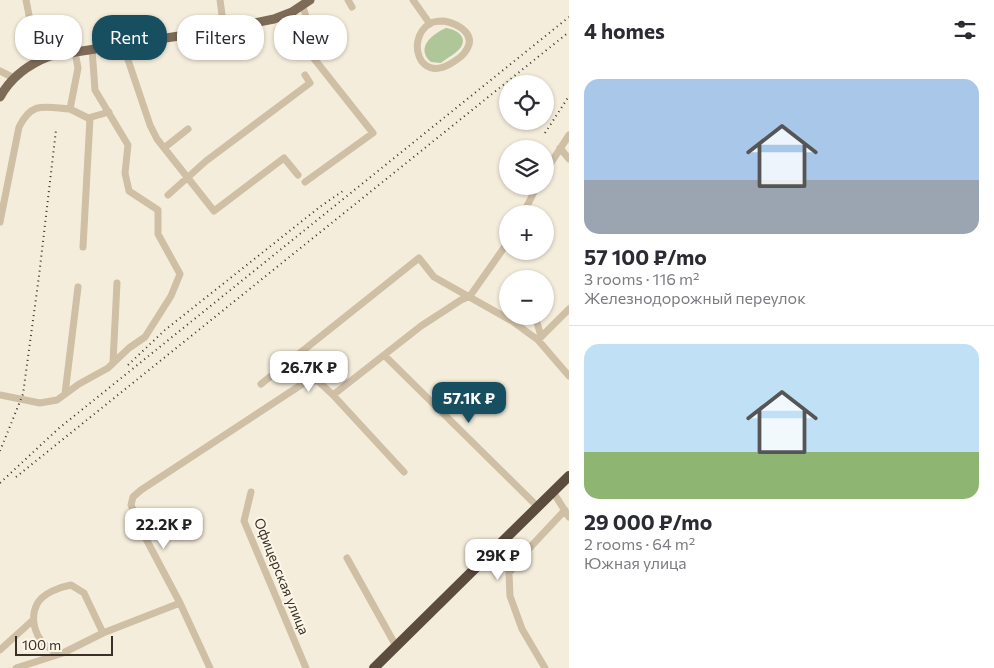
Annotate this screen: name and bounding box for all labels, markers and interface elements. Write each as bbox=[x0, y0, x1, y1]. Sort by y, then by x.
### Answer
chip: Buy bbox=[15, 15, 82, 60]
chip: Rent bbox=[92, 15, 167, 60]
chip: Filters bbox=[177, 15, 264, 60]
chip: New bbox=[274, 15, 347, 60]
icon: filters bbox=[951, 16, 979, 44]
text: 4 homes bbox=[584, 18, 665, 43]
map controls bbox=[499, 75, 554, 325]
button: locate bbox=[499, 75, 554, 130]
icon: home bbox=[737, 111, 827, 201]
button: layers bbox=[499, 140, 554, 195]
button: + bbox=[499, 205, 554, 260]
text: 57 100 ₽/mo bbox=[584, 244, 707, 269]
text: 3 rooms · 116 m² bbox=[584, 269, 699, 288]
button: − bbox=[499, 270, 554, 325]
text: Железнодорожный переулок bbox=[584, 288, 806, 307]
pin: 26.7K ₽ bbox=[263, 350, 355, 393]
text: 26.7K ₽ bbox=[281, 357, 337, 376]
icon: home bbox=[737, 377, 827, 467]
pin: 57.1K ₽ bbox=[423, 382, 515, 424]
text: 57.1K ₽ bbox=[443, 388, 495, 407]
pin: 22.2K ₽ bbox=[118, 508, 210, 550]
text: 29 000 ₽/mo bbox=[584, 509, 712, 534]
text: 22.2K ₽ bbox=[136, 514, 192, 533]
street label: Офицерская улица bbox=[251, 515, 313, 637]
text: 2 rooms · 64 m² bbox=[584, 534, 695, 553]
pin: 29K ₽ bbox=[463, 538, 533, 581]
text: 29K ₽ bbox=[476, 545, 520, 564]
text: Южная улица bbox=[584, 553, 687, 572]
scale bar bbox=[15, 633, 112, 656]
text: 100 m bbox=[22, 636, 61, 653]

